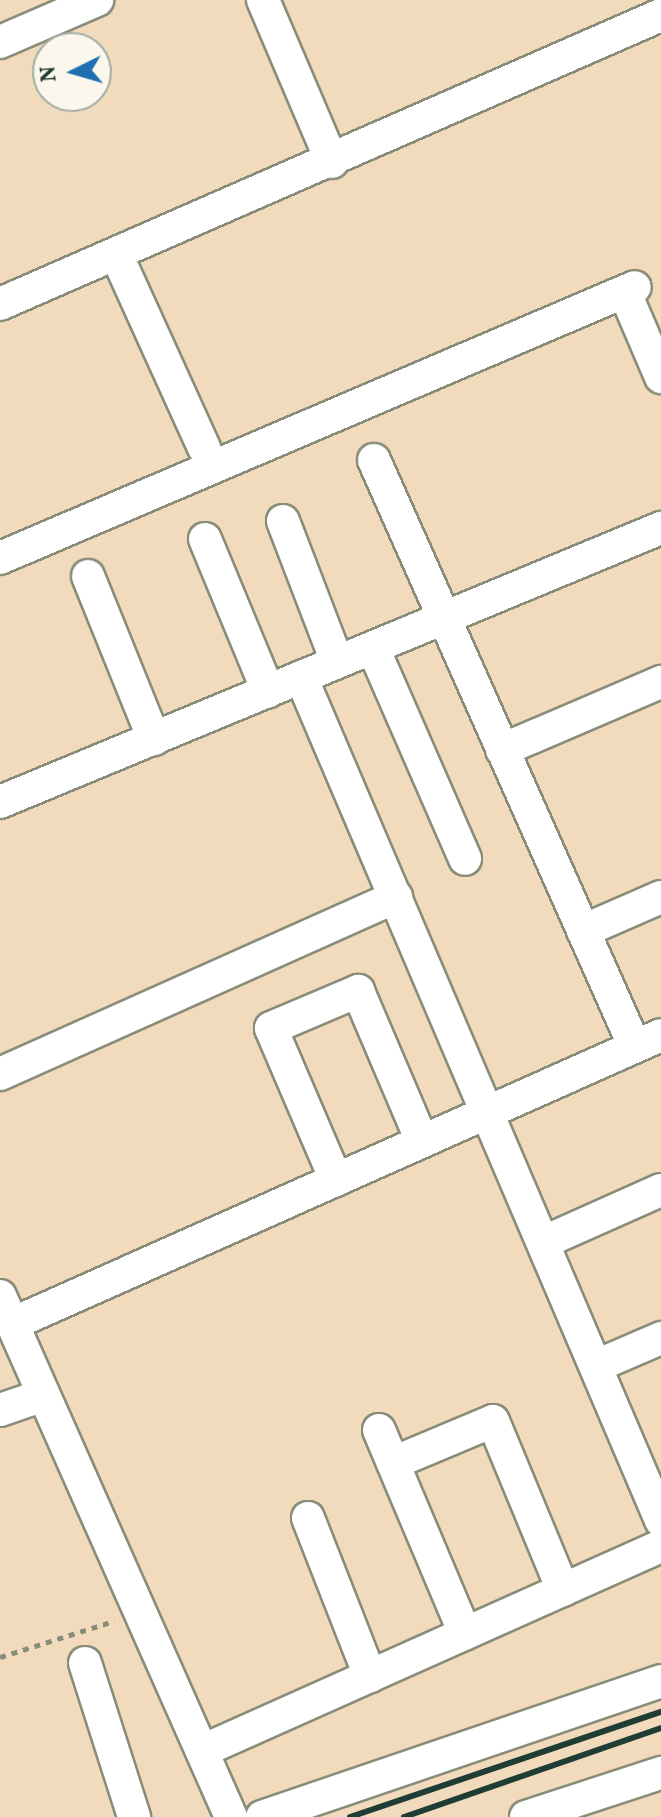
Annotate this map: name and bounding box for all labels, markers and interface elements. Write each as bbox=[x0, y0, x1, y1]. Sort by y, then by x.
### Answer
north arrow bbox=[32, 32, 112, 112]
text: N bbox=[33, 65, 66, 83]

